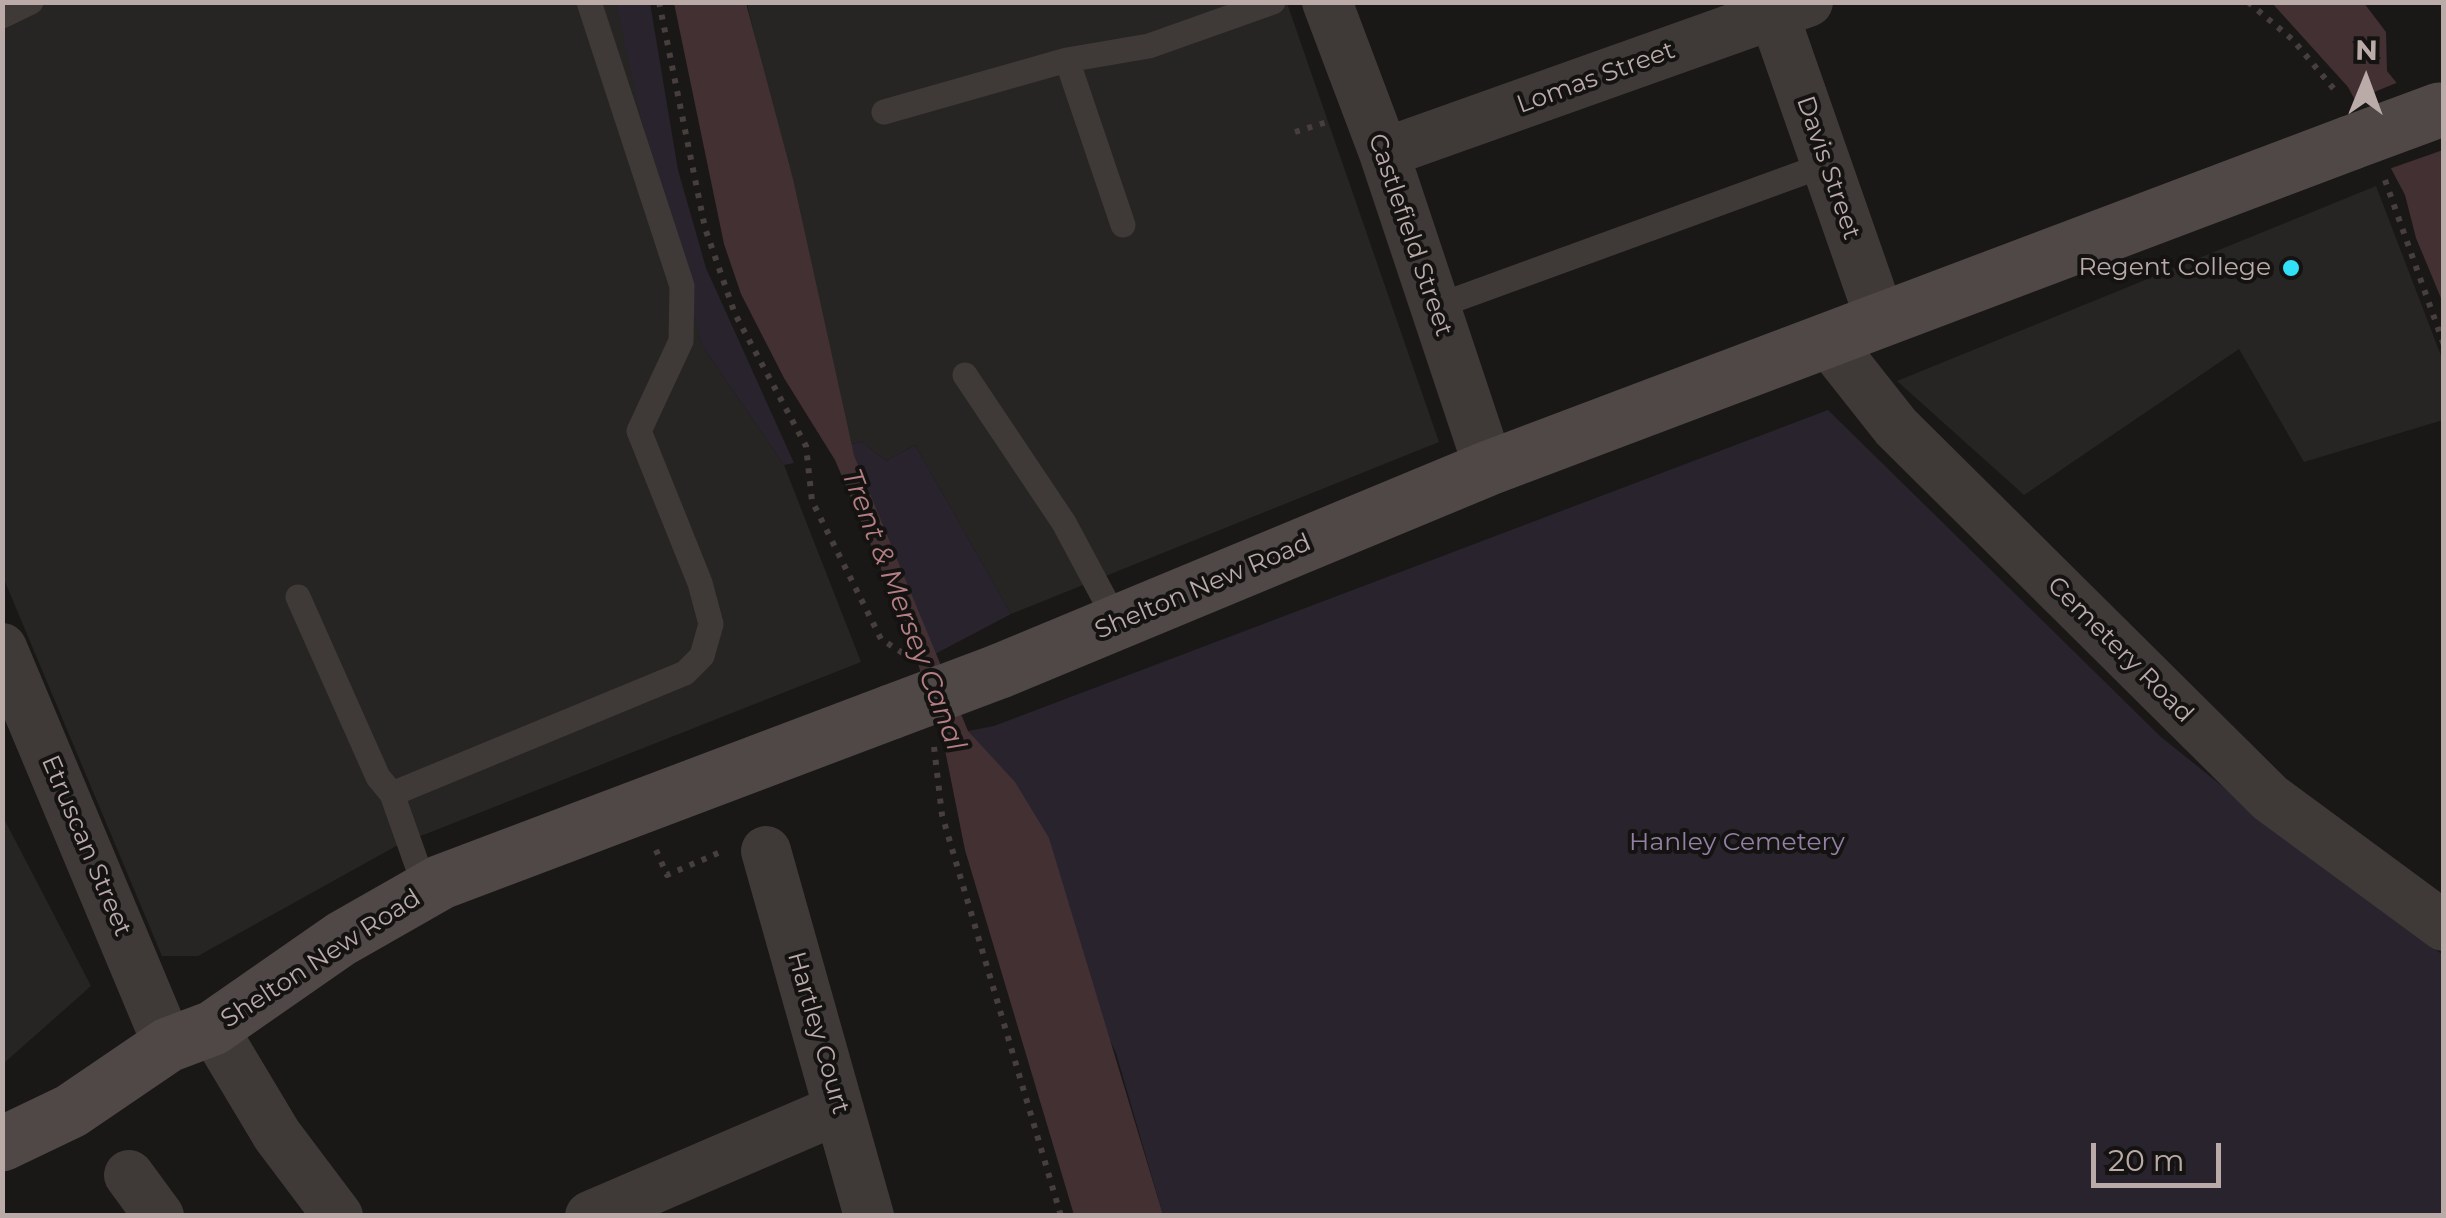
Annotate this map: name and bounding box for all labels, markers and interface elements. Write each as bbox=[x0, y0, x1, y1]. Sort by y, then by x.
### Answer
north arrow bbox=[2316, 30, 2416, 130]
text: N bbox=[2355, 33, 2378, 67]
street label: Lomas Street bbox=[1513, 36, 1679, 120]
street label: Davis Street bbox=[1789, 92, 1867, 244]
street label: Castlefield Street bbox=[1361, 130, 1459, 340]
place label: Regent College bbox=[2078, 253, 2271, 283]
marker: Regent College bbox=[2280, 257, 2302, 279]
water label: Trent & Mersey Canal bbox=[834, 464, 972, 756]
street label: Shelton New Road bbox=[1090, 528, 1316, 646]
street label: Cemetery Road bbox=[2041, 571, 2199, 729]
street label: Etruscan Street bbox=[34, 751, 138, 941]
park label: Hanley Cemetery bbox=[1629, 828, 1845, 858]
street label: Shelton New Road bbox=[216, 883, 426, 1035]
street label: Hartley Court bbox=[780, 948, 856, 1118]
scale bar bbox=[2096, 1123, 2226, 1185]
text: 20 m bbox=[2108, 1142, 2185, 1179]

